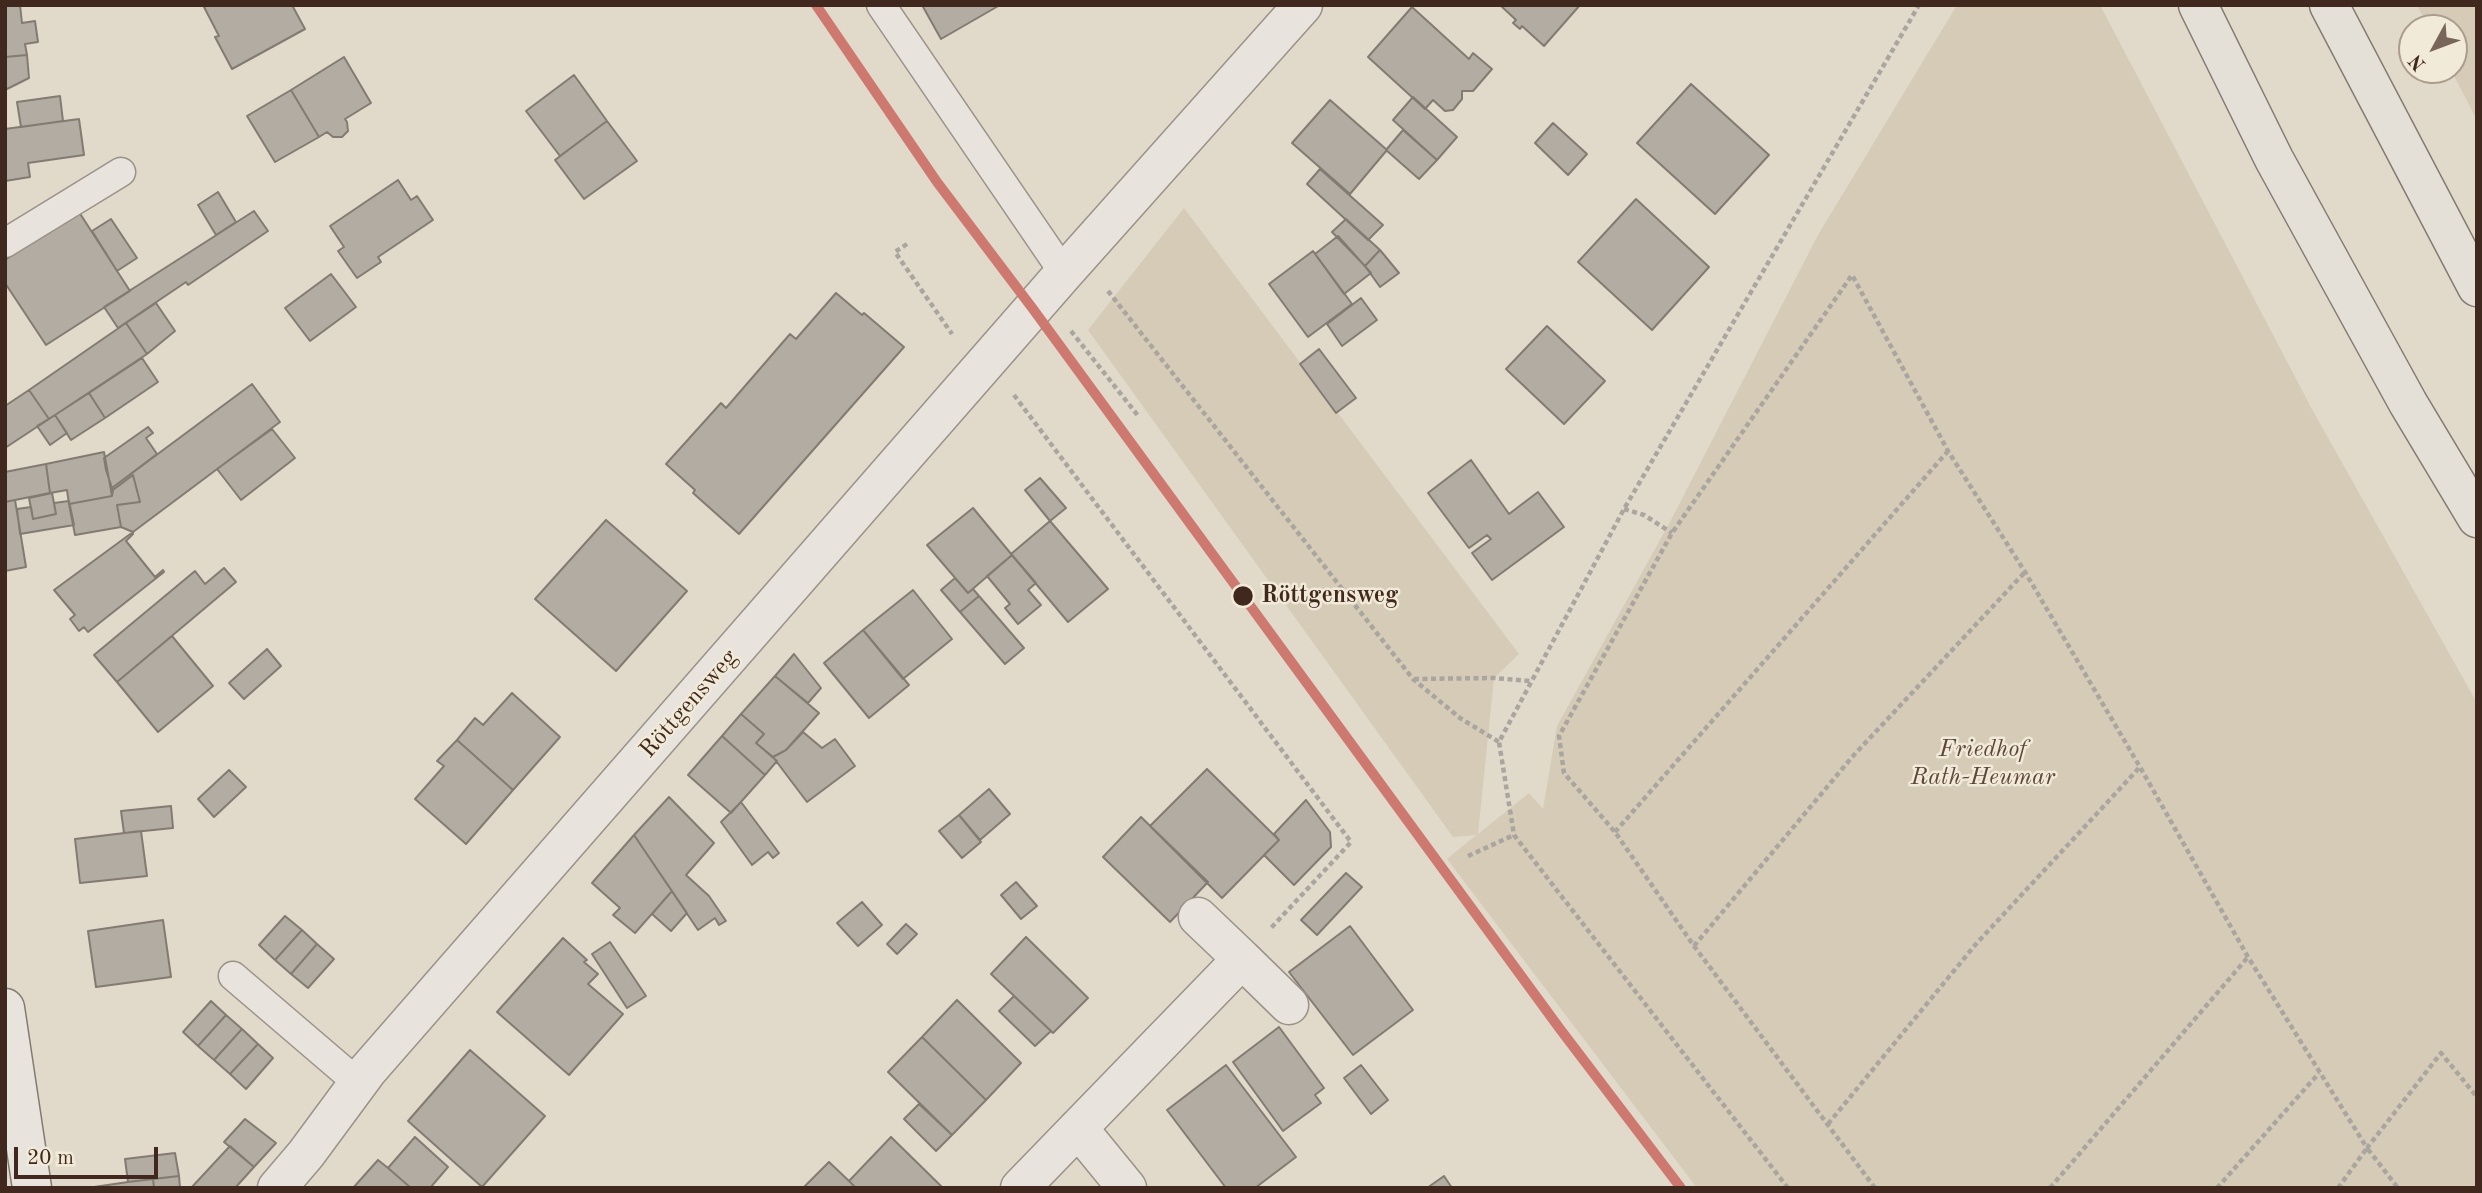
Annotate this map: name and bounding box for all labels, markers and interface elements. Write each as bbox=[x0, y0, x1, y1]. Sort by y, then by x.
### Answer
north arrow bbox=[2398, 14, 2468, 84]
text: N bbox=[2406, 50, 2430, 74]
place label: Röttgensweg bbox=[1261, 582, 1398, 610]
marker: Röttgensweg bbox=[1231, 584, 1255, 608]
street label: Röttgensweg bbox=[634, 644, 744, 764]
park label: Friedhof Rath-Heumar bbox=[1911, 736, 2055, 792]
scale bar bbox=[18, 1134, 161, 1178]
text: 20 m bbox=[27, 1148, 74, 1169]

